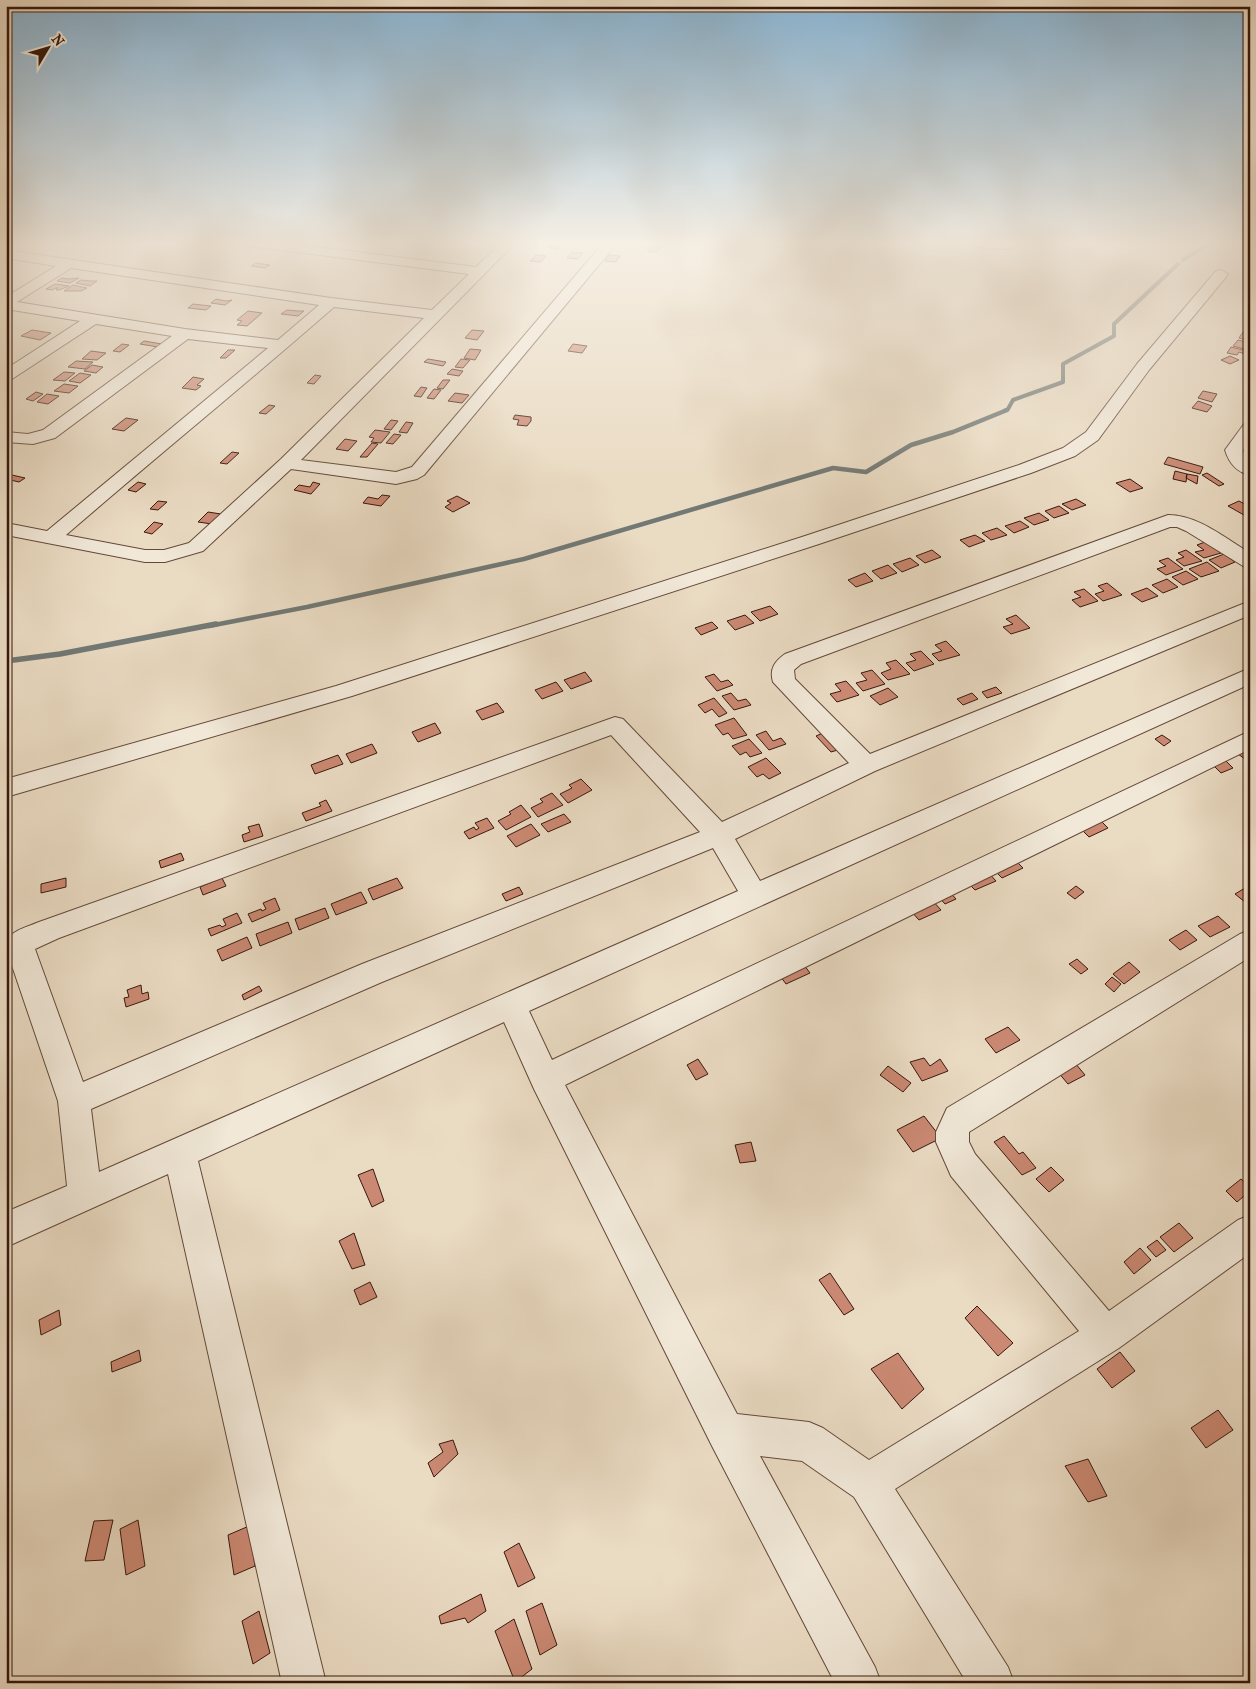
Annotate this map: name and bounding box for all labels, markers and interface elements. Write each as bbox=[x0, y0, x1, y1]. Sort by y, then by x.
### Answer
north arrow bbox=[22, 22, 72, 72]
text: N bbox=[48, 31, 68, 50]

